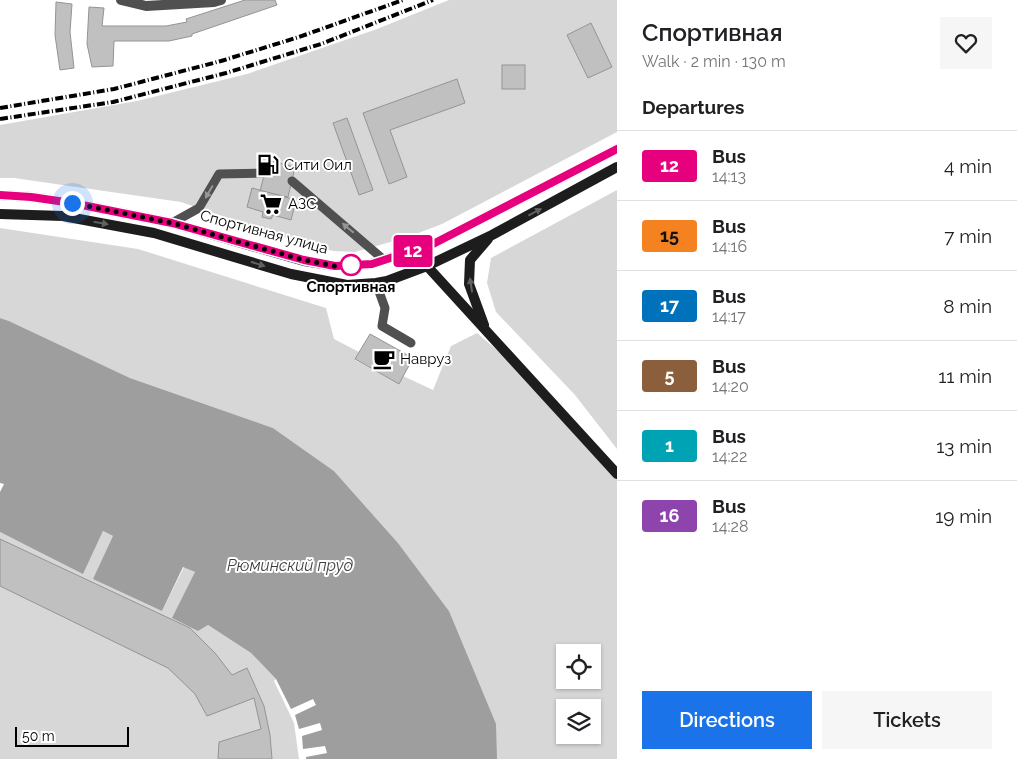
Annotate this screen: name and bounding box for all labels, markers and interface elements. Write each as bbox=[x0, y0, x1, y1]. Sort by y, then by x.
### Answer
button: heart bbox=[940, 17, 992, 69]
text: Спортивная bbox=[642, 18, 782, 47]
text: Walk · 2 min · 130 m bbox=[642, 52, 786, 71]
text: Departures bbox=[642, 96, 744, 118]
text: Bus bbox=[712, 145, 746, 167]
fuel station icon: Сити Оил bbox=[255, 152, 281, 178]
text: 12 bbox=[660, 155, 679, 176]
text: 4 min bbox=[944, 155, 992, 177]
place label: Сити Оил bbox=[284, 156, 352, 174]
text: 14:13 bbox=[712, 167, 746, 186]
one-way arrow bbox=[204, 185, 213, 199]
your location bbox=[60, 191, 85, 216]
supermarket icon: АЗС bbox=[258, 191, 284, 217]
place label: АЗС bbox=[288, 195, 317, 213]
street label: Спортивная улица bbox=[198, 206, 330, 258]
one-way arrow bbox=[527, 208, 542, 216]
text: Bus bbox=[712, 215, 746, 237]
one-way arrow bbox=[93, 220, 109, 228]
one-way arrow bbox=[342, 222, 354, 234]
text: 15 bbox=[660, 225, 679, 246]
text: 7 min bbox=[944, 225, 992, 247]
line badge: 12 bbox=[390, 235, 436, 267]
text: 14:16 bbox=[712, 237, 747, 256]
text: 12 bbox=[403, 240, 423, 261]
marker: Спортивная bbox=[340, 254, 362, 276]
one-way arrow bbox=[250, 260, 265, 268]
one-way arrow bbox=[466, 277, 474, 293]
place label: Спортивная bbox=[307, 278, 395, 296]
text: Bus bbox=[712, 285, 746, 307]
text: 17 bbox=[660, 295, 679, 316]
text: 8 min bbox=[943, 295, 992, 317]
text: 14:17 bbox=[712, 307, 746, 326]
cafe icon: Навруз bbox=[371, 346, 397, 372]
place label: Навруз bbox=[400, 350, 451, 368]
text: Bus bbox=[712, 355, 746, 377]
text: 5 bbox=[665, 365, 674, 386]
text: 11 min bbox=[938, 365, 992, 387]
text: 14:20 bbox=[712, 377, 749, 396]
text: Bus bbox=[712, 425, 746, 447]
text: 1 bbox=[665, 435, 674, 456]
text: 13 min bbox=[936, 435, 992, 457]
text: 14:22 bbox=[712, 447, 747, 466]
text: Bus bbox=[712, 495, 746, 517]
text: 16 bbox=[660, 505, 679, 526]
text: 19 min bbox=[935, 505, 992, 527]
text: 14:28 bbox=[712, 517, 748, 536]
water label: Рюминский пруд bbox=[227, 556, 353, 575]
map controls bbox=[556, 644, 601, 744]
button: locate bbox=[556, 644, 601, 689]
button: Directions bbox=[642, 691, 812, 749]
button: Tickets bbox=[822, 691, 992, 749]
button: layers bbox=[556, 699, 601, 744]
scale bar bbox=[15, 724, 129, 747]
text: 50 m bbox=[22, 728, 55, 744]

